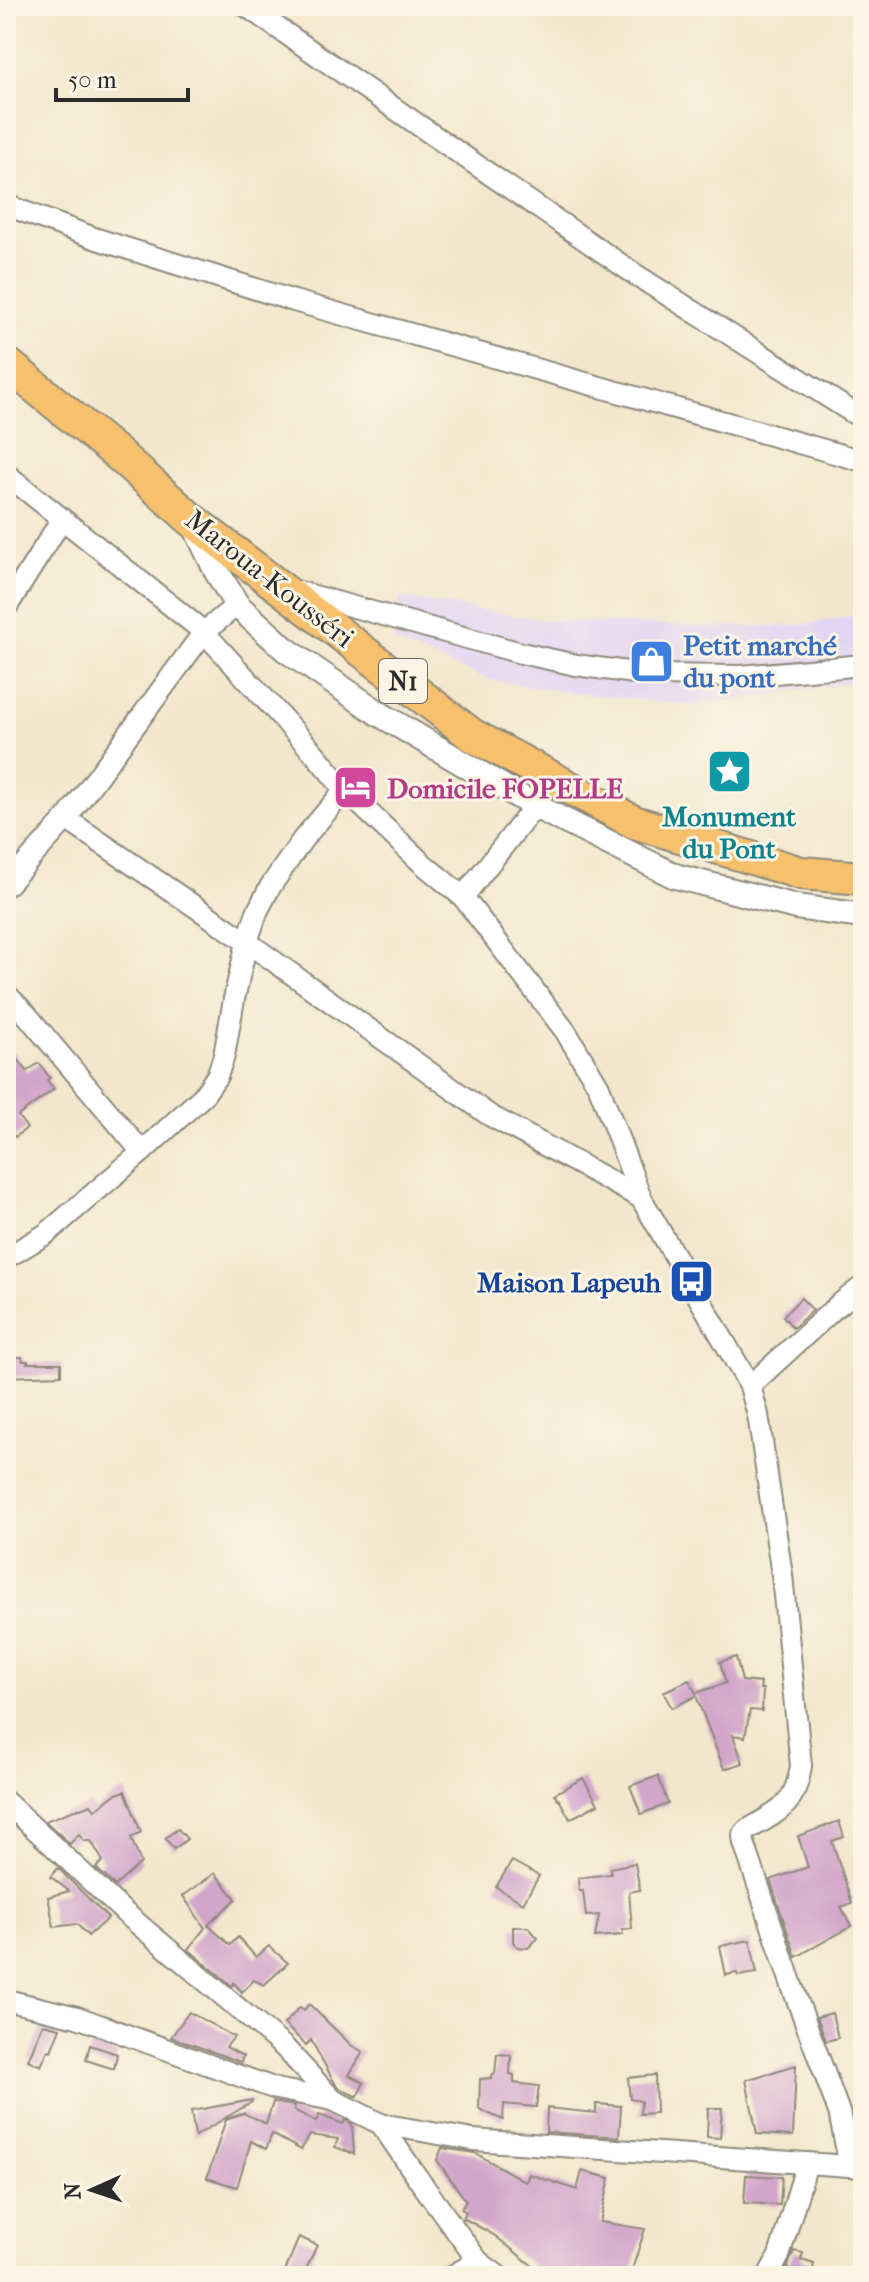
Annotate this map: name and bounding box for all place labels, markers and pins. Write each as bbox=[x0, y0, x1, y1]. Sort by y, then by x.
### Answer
place label: Petit marché du pont bbox=[683, 629, 837, 694]
shop icon: Petit marché du pont bbox=[628, 637, 676, 685]
place icon: Monument du Pont bbox=[705, 748, 753, 796]
hotel icon: Domicile FOPELLE bbox=[332, 764, 380, 812]
place label: Domicile FOPELLE bbox=[387, 772, 623, 805]
place label: Monument du Pont bbox=[662, 800, 797, 865]
bus stop icon: Maison Lapeuh bbox=[668, 1258, 716, 1306]
place label: Maison Lapeuh bbox=[477, 1266, 661, 1299]

